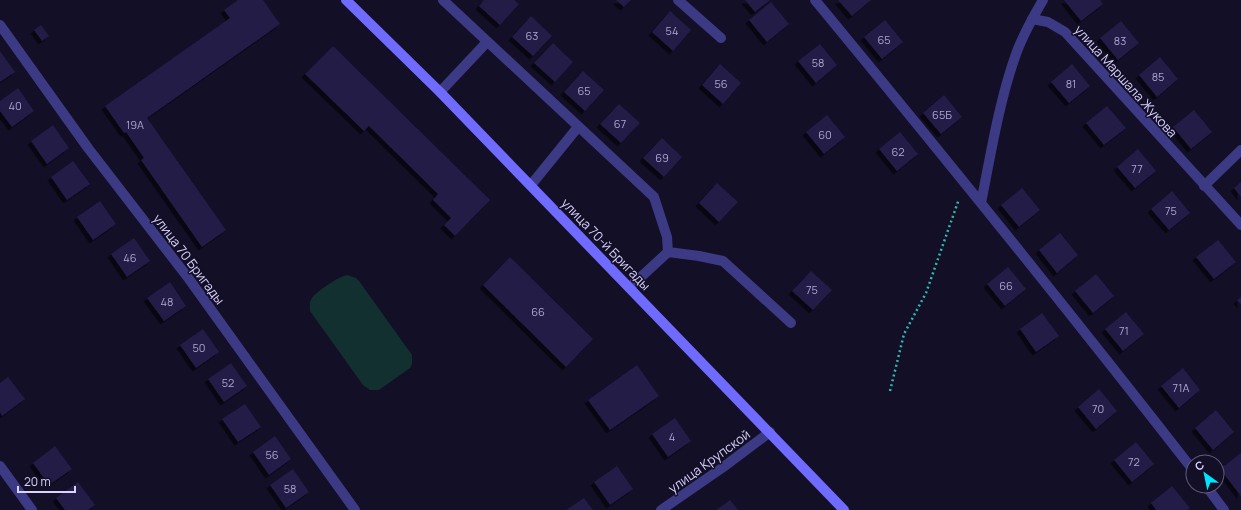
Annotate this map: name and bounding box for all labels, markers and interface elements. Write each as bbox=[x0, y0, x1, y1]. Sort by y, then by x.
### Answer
street label: улица Маршала Жукова bbox=[1071, 21, 1181, 141]
house number: 54 bbox=[666, 23, 678, 38]
house number: 63 bbox=[526, 28, 538, 43]
house number: 65 bbox=[877, 32, 891, 47]
house number: 83 bbox=[1114, 33, 1126, 48]
house number: 58 bbox=[812, 55, 824, 70]
house number: 85 bbox=[1152, 69, 1164, 84]
house number: 56 bbox=[714, 76, 728, 91]
house number: 81 bbox=[1066, 76, 1076, 91]
house number: 65 bbox=[577, 83, 591, 98]
house number: 40 bbox=[8, 98, 22, 113]
house number: 65Б bbox=[932, 107, 952, 122]
house number: 67 bbox=[614, 116, 626, 131]
house number: 19А bbox=[126, 117, 144, 132]
house number: 60 bbox=[818, 127, 832, 142]
house number: 62 bbox=[891, 144, 905, 159]
house number: 69 bbox=[655, 150, 669, 165]
house number: 77 bbox=[1131, 161, 1143, 176]
street label: улица 70-й Бригады bbox=[557, 194, 655, 294]
house number: 75 bbox=[1165, 203, 1177, 218]
street label: улица 70 Бригады bbox=[149, 210, 229, 308]
house number: 46 bbox=[123, 250, 137, 265]
house number: 66 bbox=[999, 278, 1013, 293]
house number: 75 bbox=[806, 282, 818, 297]
house number: 48 bbox=[161, 294, 173, 309]
house number: 66 bbox=[531, 304, 545, 319]
house number: 71 bbox=[1119, 323, 1129, 338]
house number: 50 bbox=[192, 340, 206, 355]
house number: 52 bbox=[222, 375, 234, 390]
house number: 71А bbox=[1173, 380, 1189, 395]
house number: 70 bbox=[1092, 401, 1104, 416]
street label: улица Крупской bbox=[664, 425, 754, 497]
house number: 4 bbox=[669, 429, 675, 444]
house number: 56 bbox=[265, 447, 279, 462]
house number: 72 bbox=[1128, 454, 1140, 469]
north arrow bbox=[1185, 454, 1225, 494]
text: С bbox=[1192, 457, 1207, 474]
scale bar bbox=[18, 468, 75, 494]
text: 20 m bbox=[24, 473, 51, 490]
house number: 58 bbox=[284, 481, 296, 496]

